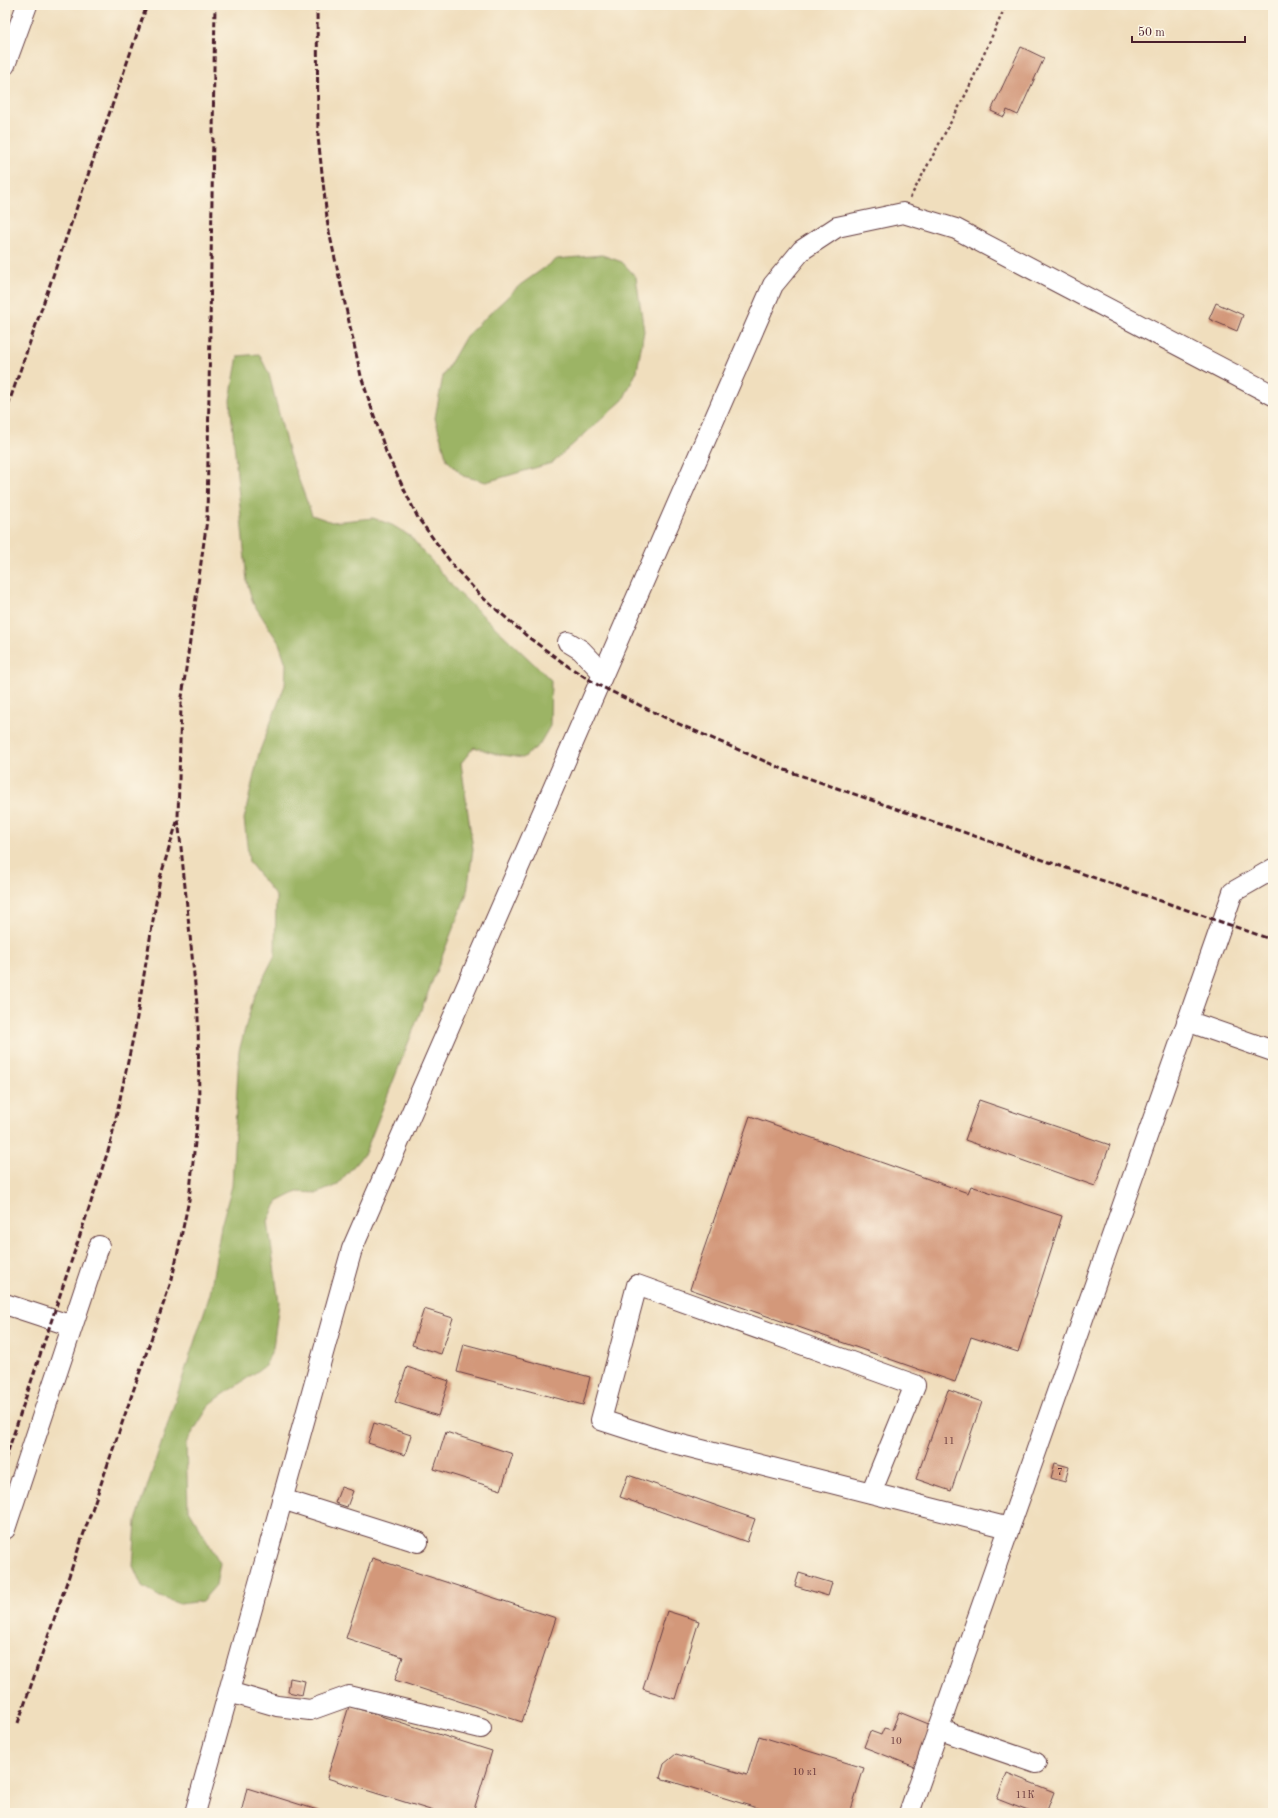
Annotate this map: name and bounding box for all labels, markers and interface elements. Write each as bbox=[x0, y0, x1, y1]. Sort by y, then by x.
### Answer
scale bar bbox=[1132, 18, 1245, 44]
text: 50 m bbox=[1138, 26, 1165, 39]
house number: 11 bbox=[943, 1436, 955, 1446]
house number: 7 bbox=[1057, 1467, 1063, 1477]
house number: 10 bbox=[890, 1736, 902, 1746]
house number: 10 к1 bbox=[792, 1767, 818, 1777]
house number: 11К bbox=[1016, 1790, 1034, 1800]

